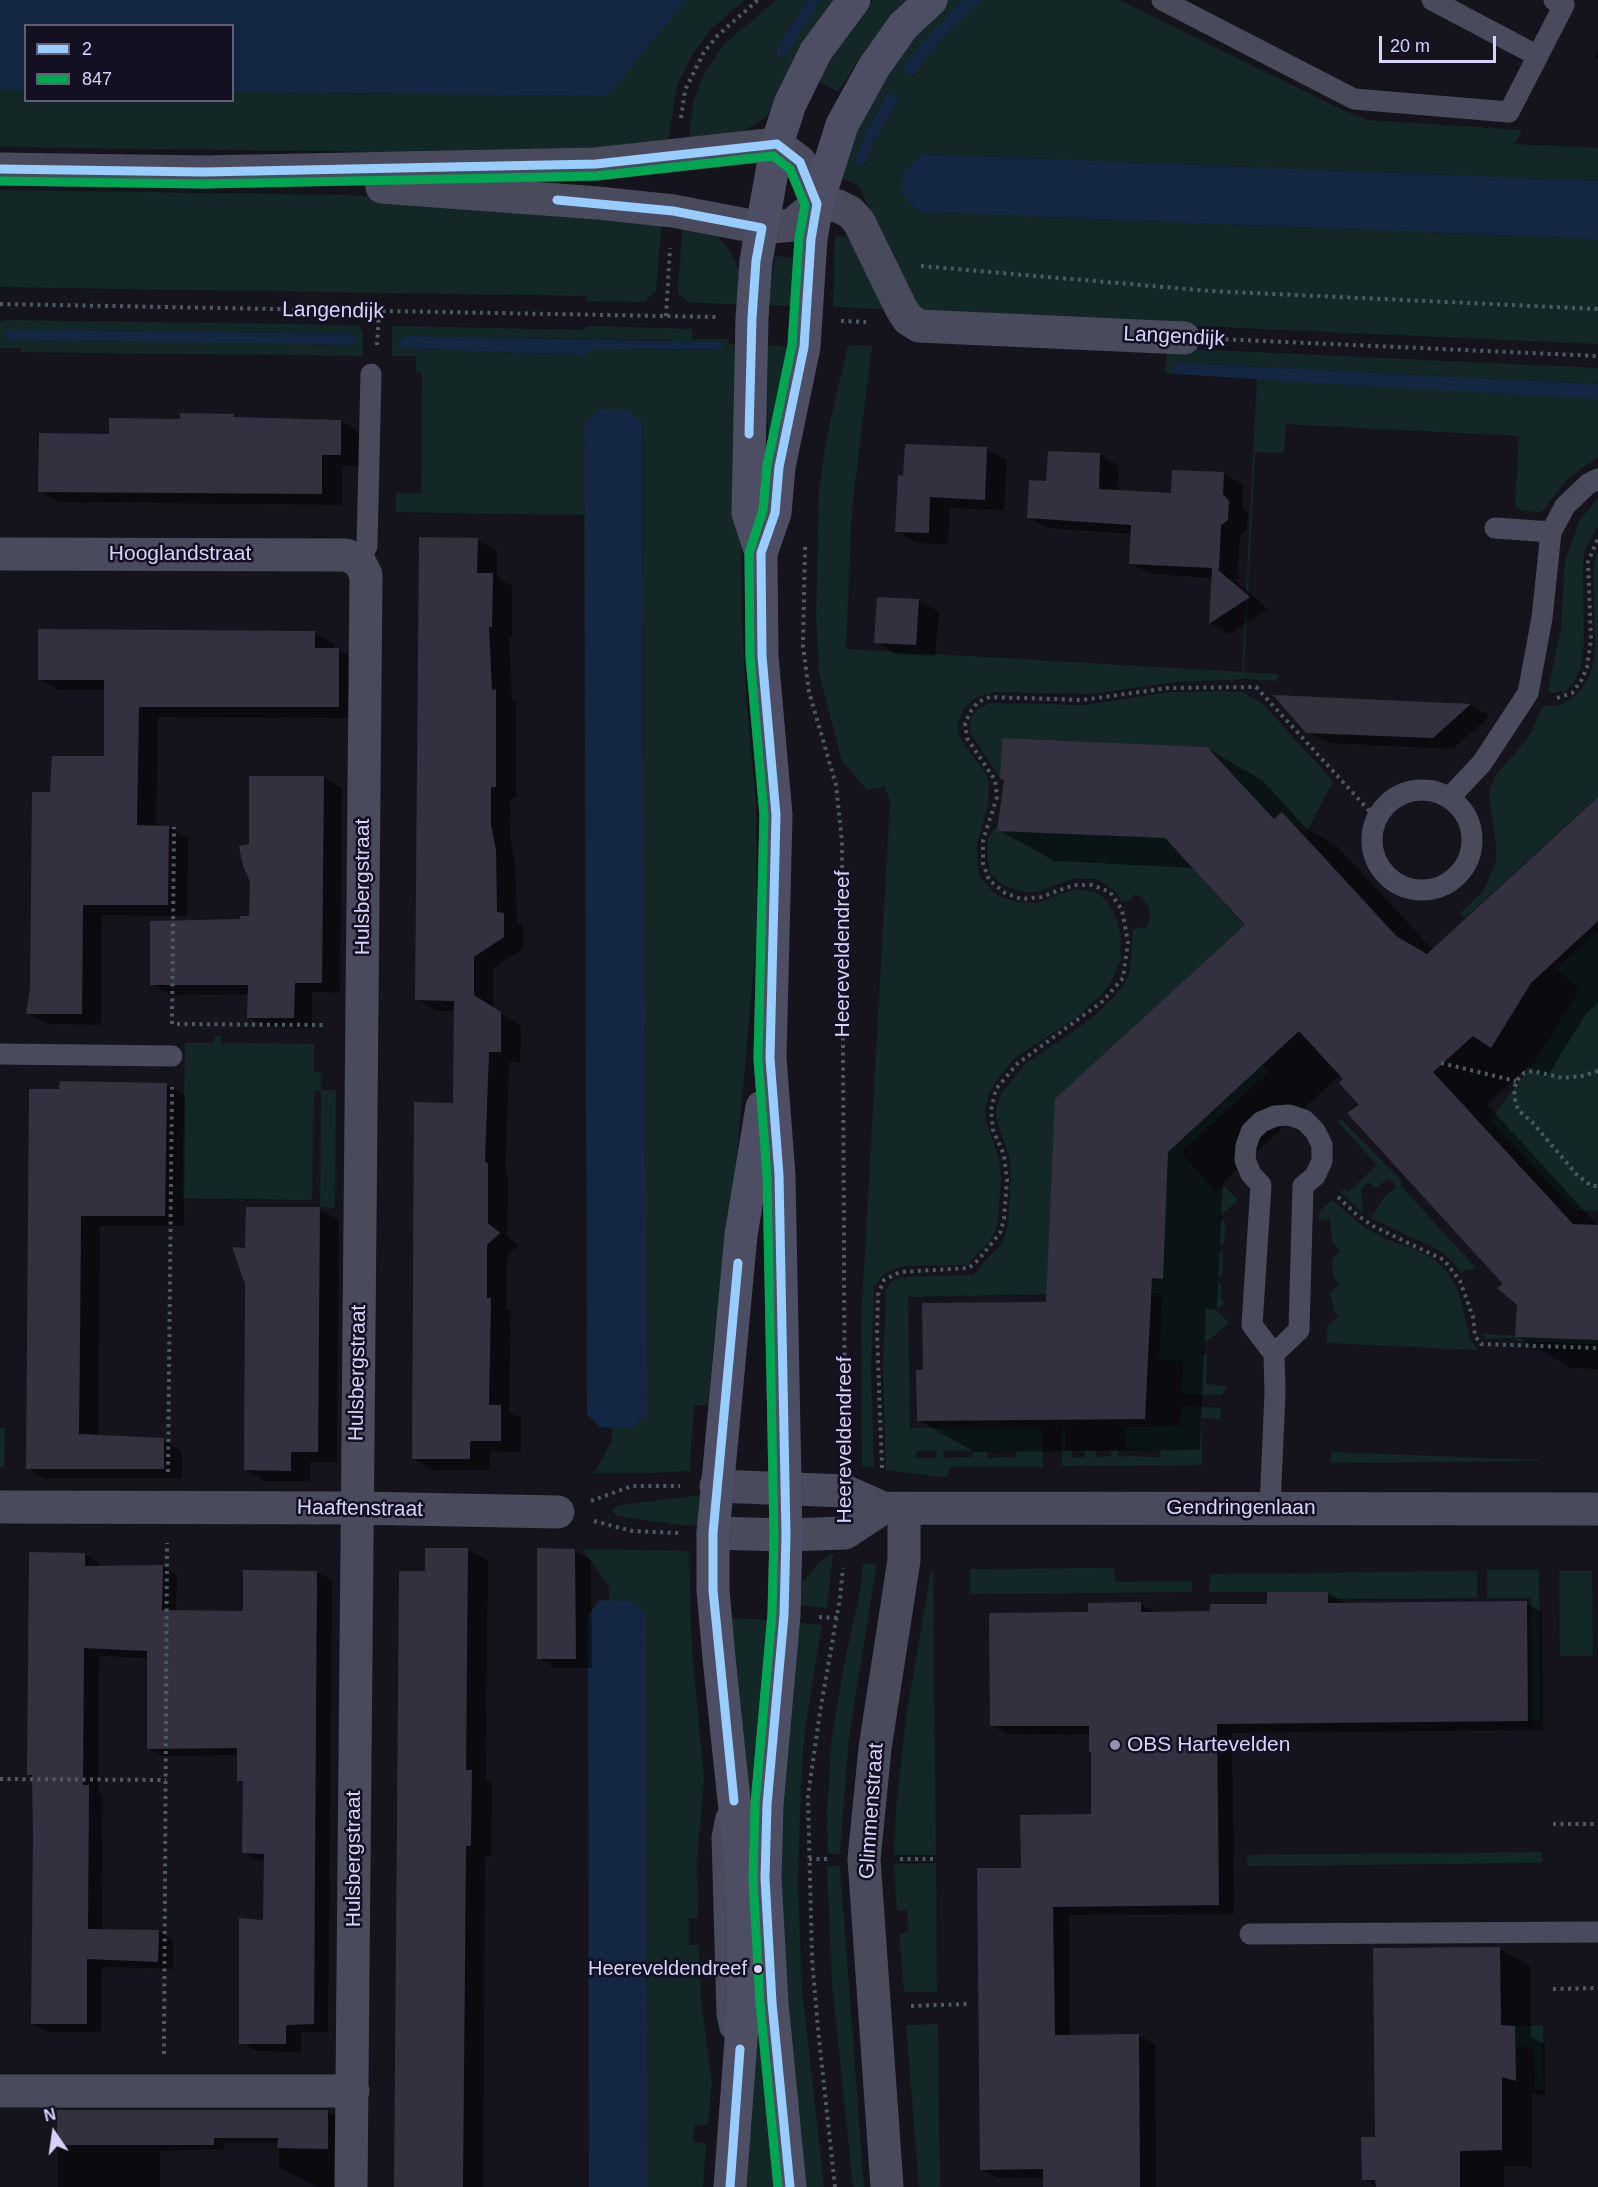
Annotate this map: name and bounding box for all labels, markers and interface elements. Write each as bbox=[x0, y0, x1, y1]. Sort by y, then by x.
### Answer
legend bbox=[24, 24, 234, 102]
scale bar bbox=[1382, 24, 1499, 62]
text: 20 m bbox=[1390, 36, 1430, 56]
text: 2 bbox=[82, 39, 92, 59]
text: 847 bbox=[82, 69, 112, 89]
street label: Langendijk bbox=[282, 298, 384, 324]
street label: Langendijk bbox=[1123, 322, 1225, 352]
street label: Hooglandstraat bbox=[109, 541, 251, 567]
street label: Hulsbergstraat bbox=[350, 819, 376, 955]
street label: Heereveldendreef bbox=[830, 871, 856, 1037]
street label: Hulsbergstraat bbox=[344, 1305, 372, 1441]
street label: Heereveldendreef bbox=[832, 1357, 858, 1523]
street label: Haaftenstraat bbox=[297, 1495, 423, 1523]
street label: Gendringenlaan bbox=[1166, 1495, 1316, 1521]
place label: OBS Hartevelden bbox=[1127, 1732, 1290, 1758]
marker: OBS Hartevelden bbox=[1108, 1738, 1122, 1752]
street label: Glimmenstraat bbox=[855, 1742, 889, 1880]
street label: Hulsbergstraat bbox=[341, 1791, 367, 1927]
place label: Heereveldendreef bbox=[588, 1957, 747, 1981]
marker: Heereveldendreef bbox=[752, 1963, 764, 1975]
north arrow bbox=[24, 2103, 84, 2163]
text: N bbox=[42, 2105, 57, 2125]

